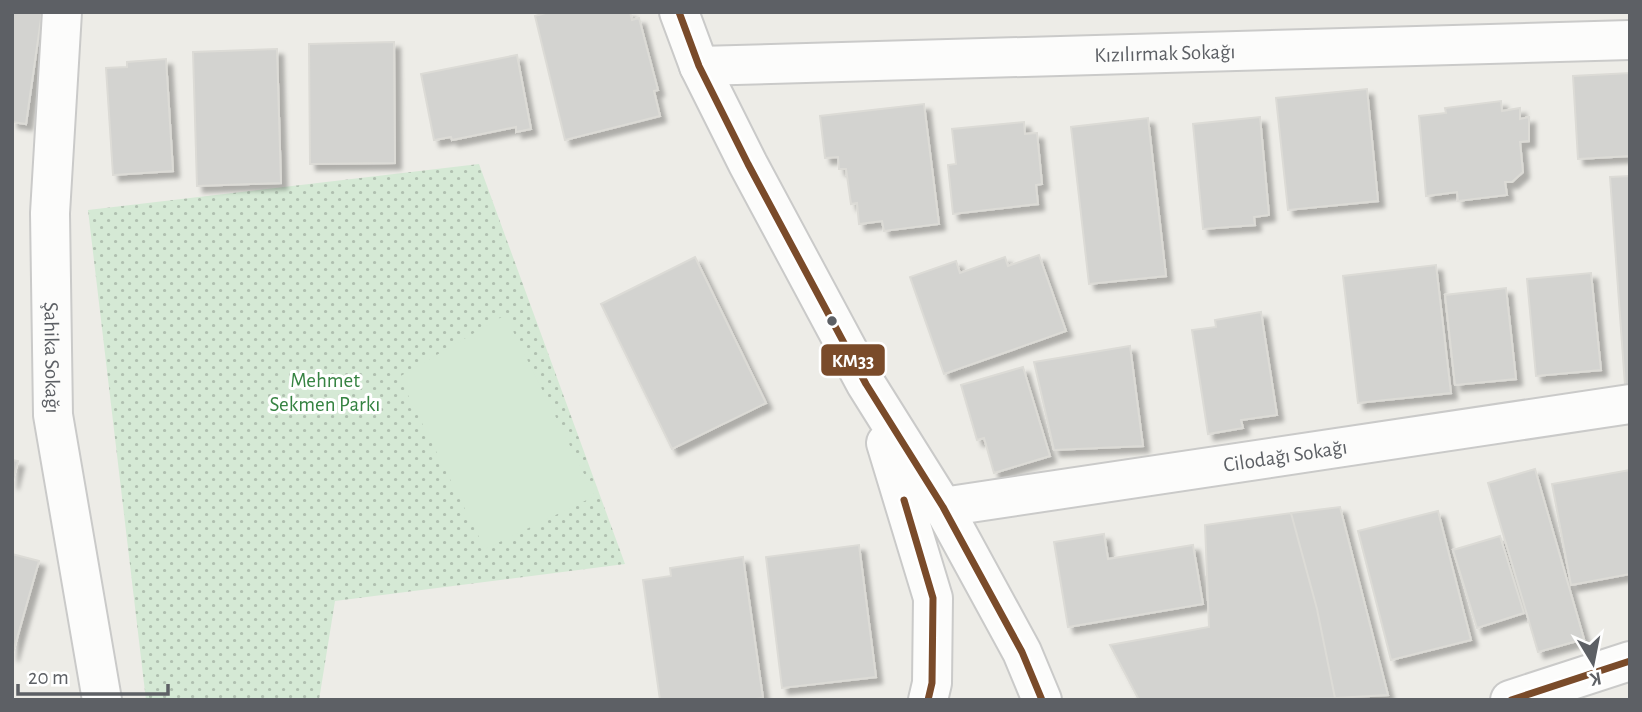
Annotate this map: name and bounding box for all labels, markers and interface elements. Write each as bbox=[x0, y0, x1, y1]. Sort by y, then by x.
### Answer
street label: Kızılırmak Sokağı bbox=[1094, 41, 1236, 66]
street label: Şahika Sokağı bbox=[40, 302, 63, 414]
unlabelled marker bbox=[825, 314, 839, 328]
line badge: KM33 bbox=[820, 343, 886, 377]
text: KM33 bbox=[832, 352, 874, 371]
park label: Mehmet Sekmen Parkı bbox=[270, 370, 380, 415]
street label: Cilodağı Sokağı bbox=[1222, 437, 1349, 476]
north arrow bbox=[1558, 628, 1628, 698]
scale bar bbox=[18, 652, 168, 696]
text: 20 m bbox=[28, 667, 69, 688]
text: K bbox=[1588, 668, 1603, 689]

